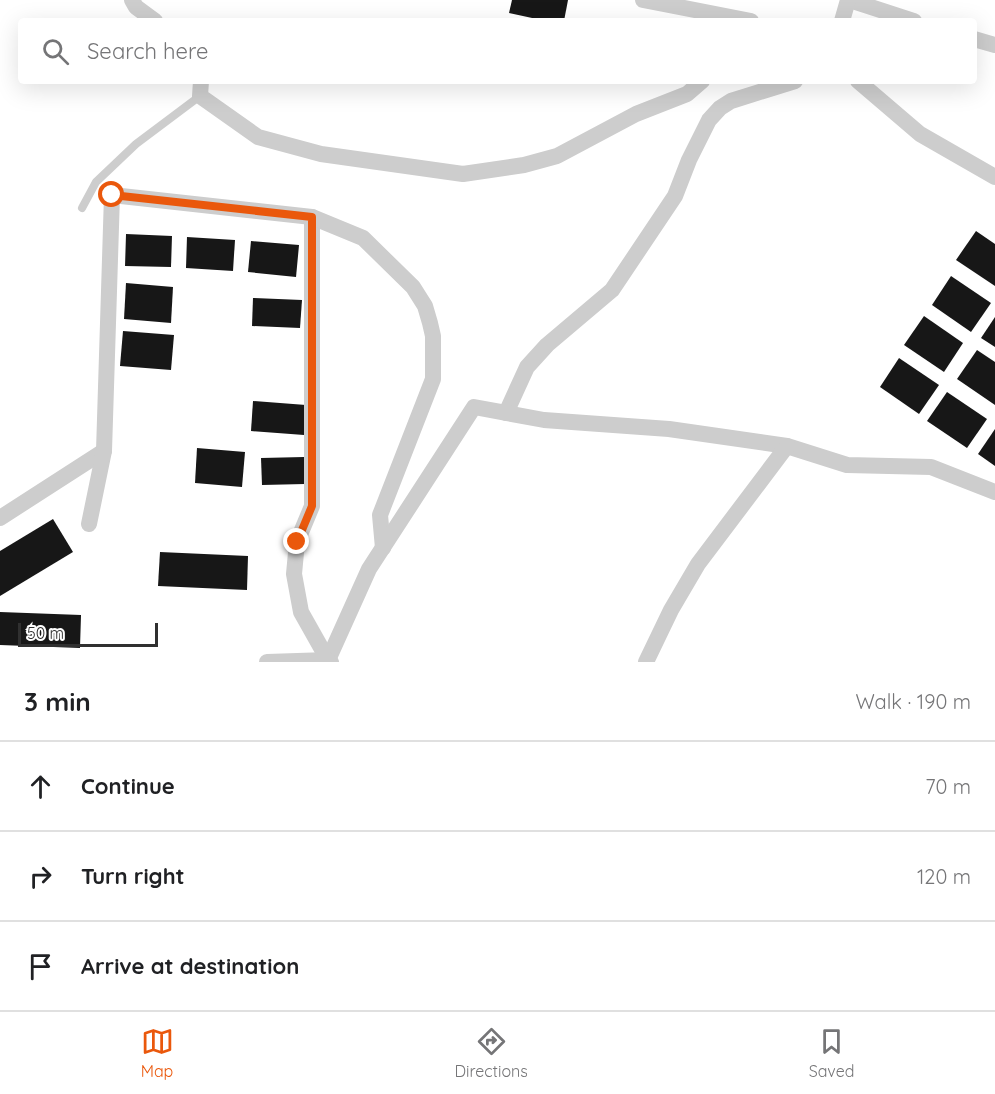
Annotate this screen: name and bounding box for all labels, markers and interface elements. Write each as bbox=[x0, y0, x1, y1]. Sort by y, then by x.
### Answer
search box bbox=[18, 18, 977, 84]
icon: search bbox=[39, 35, 72, 68]
text: Search here bbox=[87, 37, 208, 65]
route start bbox=[98, 181, 124, 207]
route end bbox=[283, 528, 309, 554]
scale bar bbox=[18, 620, 158, 648]
text: 50 m bbox=[27, 623, 64, 643]
text: 3 min bbox=[24, 685, 91, 718]
text: Walk · 190 m bbox=[855, 689, 971, 714]
icon: ahead bbox=[24, 770, 57, 803]
text: Continue bbox=[81, 772, 175, 800]
text: 70 m bbox=[925, 774, 971, 799]
icon: right bbox=[24, 860, 57, 893]
text: Turn right bbox=[81, 862, 185, 890]
text: 120 m bbox=[917, 864, 971, 889]
icon: arrive bbox=[24, 950, 57, 983]
text: Arrive at destination bbox=[81, 952, 299, 980]
tab: Map bbox=[141, 1025, 174, 1081]
tab: Directions bbox=[455, 1025, 528, 1081]
tab: Saved bbox=[809, 1025, 854, 1081]

